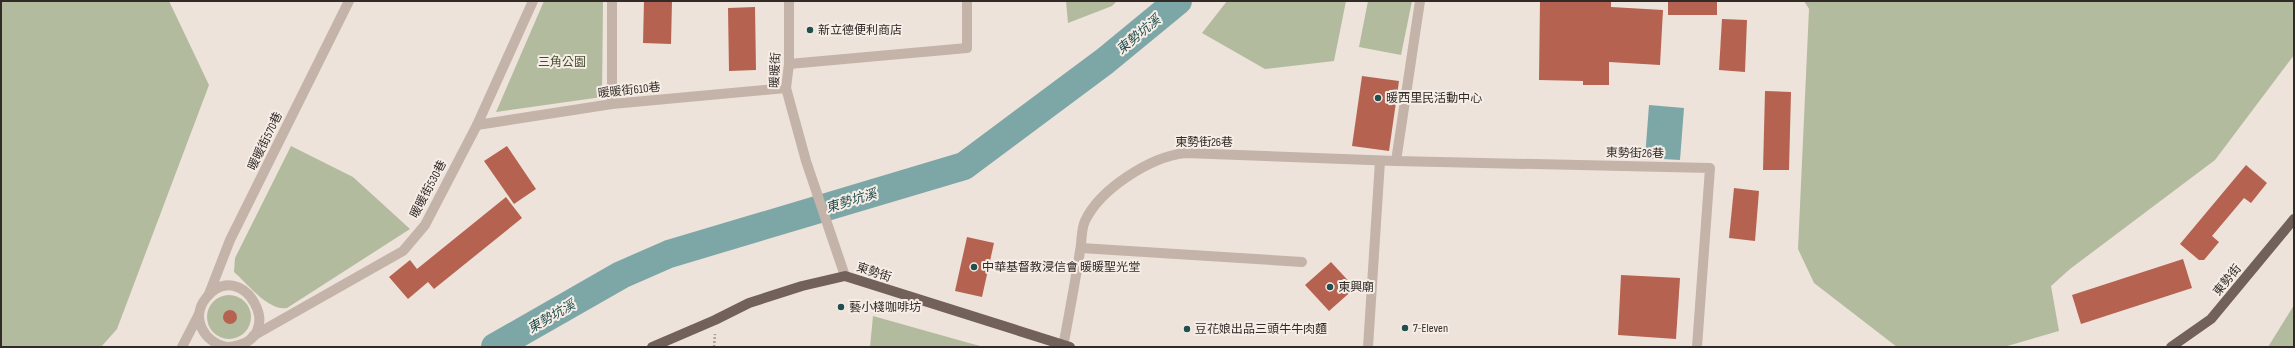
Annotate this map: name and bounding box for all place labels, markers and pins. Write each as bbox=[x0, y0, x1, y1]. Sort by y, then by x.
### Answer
place label: 新立德便利商店 bbox=[818, 23, 902, 38]
marker: 新立德便利商店 bbox=[805, 25, 815, 35]
place label: 暖西里民活動中心 bbox=[1386, 91, 1482, 106]
marker: 暖西里民活動中心 bbox=[1373, 93, 1383, 103]
place label: 中華基督教浸信會 暖暖聖光堂 bbox=[982, 260, 1140, 275]
marker: 中華基督教浸信會 暖暖聖光堂 bbox=[969, 262, 979, 272]
place label: 東興廟 bbox=[1338, 280, 1374, 295]
marker: 東興廟 bbox=[1325, 282, 1335, 292]
place label: 藝小棧咖啡坊 bbox=[849, 300, 921, 315]
marker: 藝小棧咖啡坊 bbox=[836, 302, 846, 312]
place label: 7-Eleven bbox=[1413, 321, 1448, 336]
place label: 豆花娘出品三頭牛牛肉麵 bbox=[1195, 322, 1327, 337]
marker: 7-Eleven bbox=[1400, 323, 1410, 333]
marker: 豆花娘出品三頭牛牛肉麵 bbox=[1182, 324, 1192, 334]

